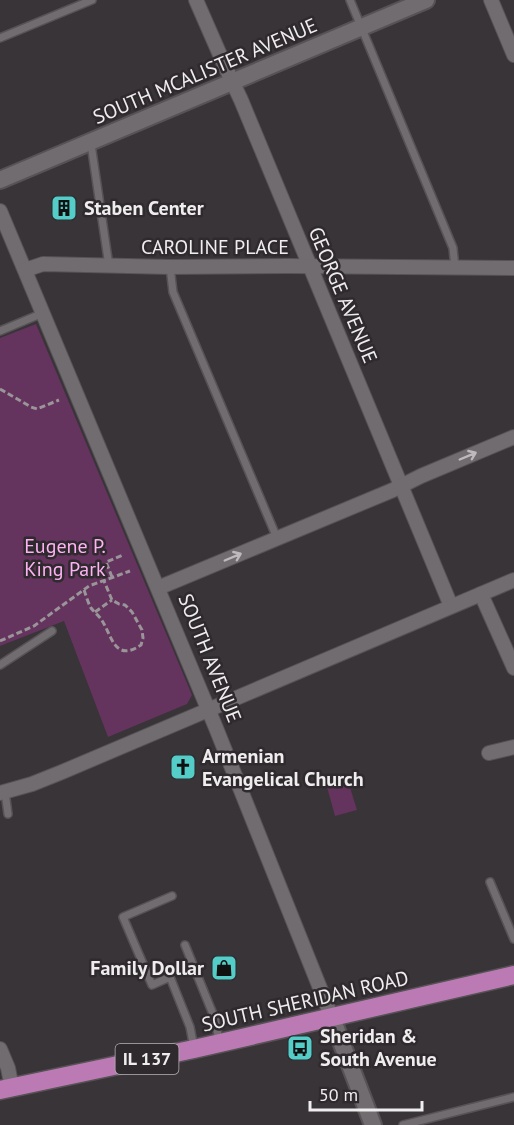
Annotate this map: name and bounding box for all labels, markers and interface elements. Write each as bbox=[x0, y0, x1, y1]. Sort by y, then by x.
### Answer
street label: SOUTH MCALISTER AVENUE bbox=[89, 12, 321, 130]
building icon: Staben Center bbox=[49, 193, 79, 223]
place label: Staben Center bbox=[84, 195, 204, 221]
street label: GEORGE AVENUE bbox=[303, 223, 383, 367]
street label: CAROLINE PLACE bbox=[141, 234, 289, 260]
one-way arrow bbox=[458, 450, 476, 461]
park label: Eugene P. King Park bbox=[24, 533, 106, 582]
one-way arrow bbox=[223, 551, 241, 562]
street label: SOUTH AVENUE bbox=[172, 590, 248, 726]
place label: Armenian Evangelical Church bbox=[202, 743, 364, 792]
church icon: Armenian Evangelical Church bbox=[168, 752, 198, 782]
shop icon: Family Dollar bbox=[209, 953, 239, 983]
place label: Family Dollar bbox=[90, 955, 204, 981]
street label: SOUTH SHERIDAN ROAD bbox=[199, 965, 411, 1037]
place label: Sheridan & South Avenue bbox=[320, 1023, 437, 1072]
bus stop icon: Sheridan & South Avenue bbox=[285, 1033, 315, 1063]
road number: IL 137 bbox=[116, 1044, 178, 1074]
scale bar bbox=[310, 1074, 422, 1112]
text: 50 m bbox=[319, 1083, 358, 1106]

